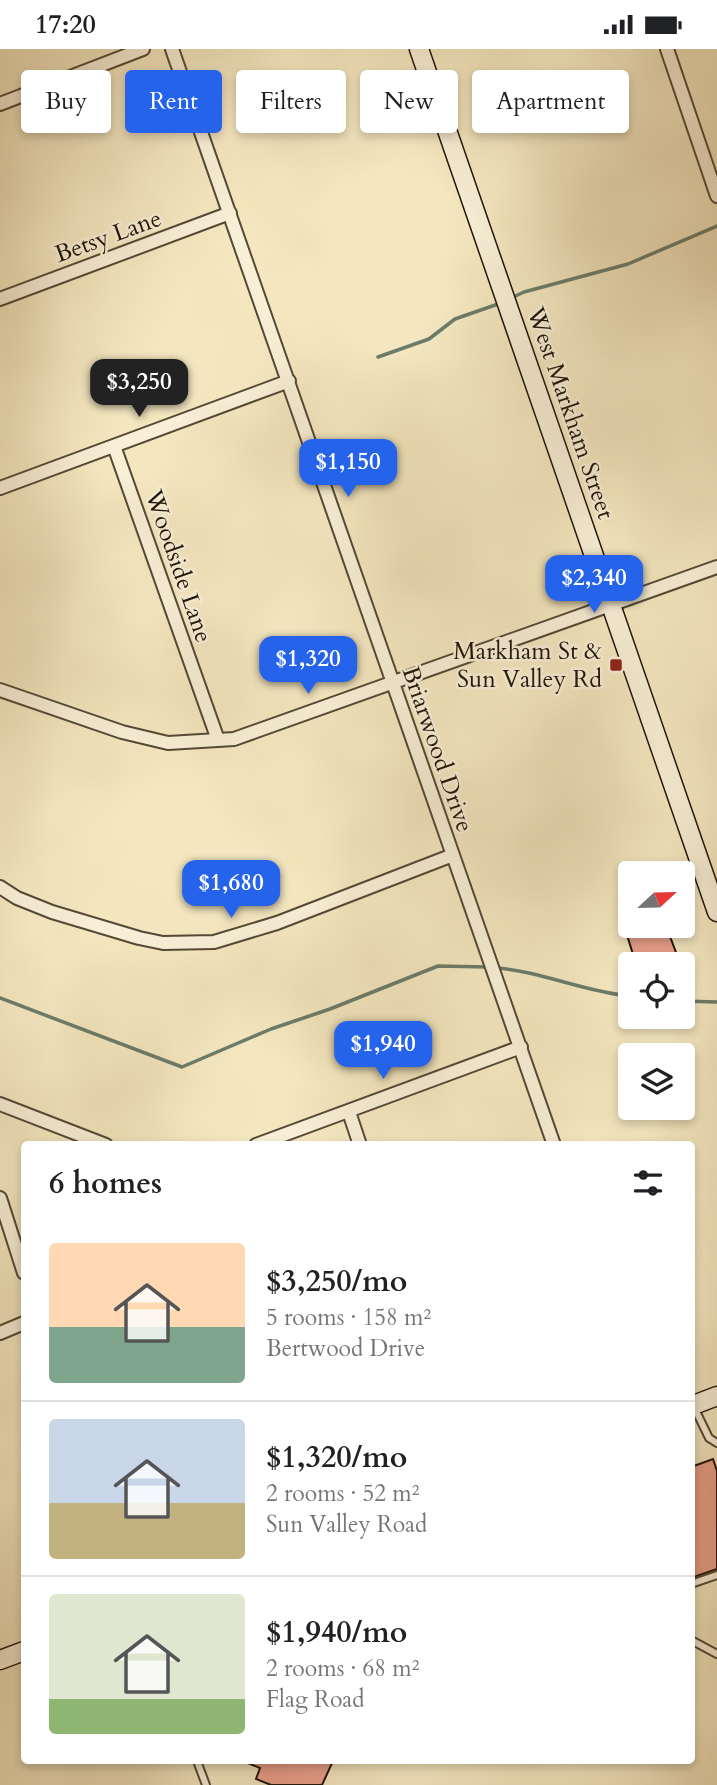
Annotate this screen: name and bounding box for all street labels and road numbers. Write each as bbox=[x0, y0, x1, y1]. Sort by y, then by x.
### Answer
street label: Betsy Lane bbox=[50, 202, 166, 271]
street label: West Markham Street bbox=[518, 302, 622, 524]
street label: Woodside Lane bbox=[137, 484, 220, 647]
street label: Briarwood Drive bbox=[394, 662, 481, 837]

